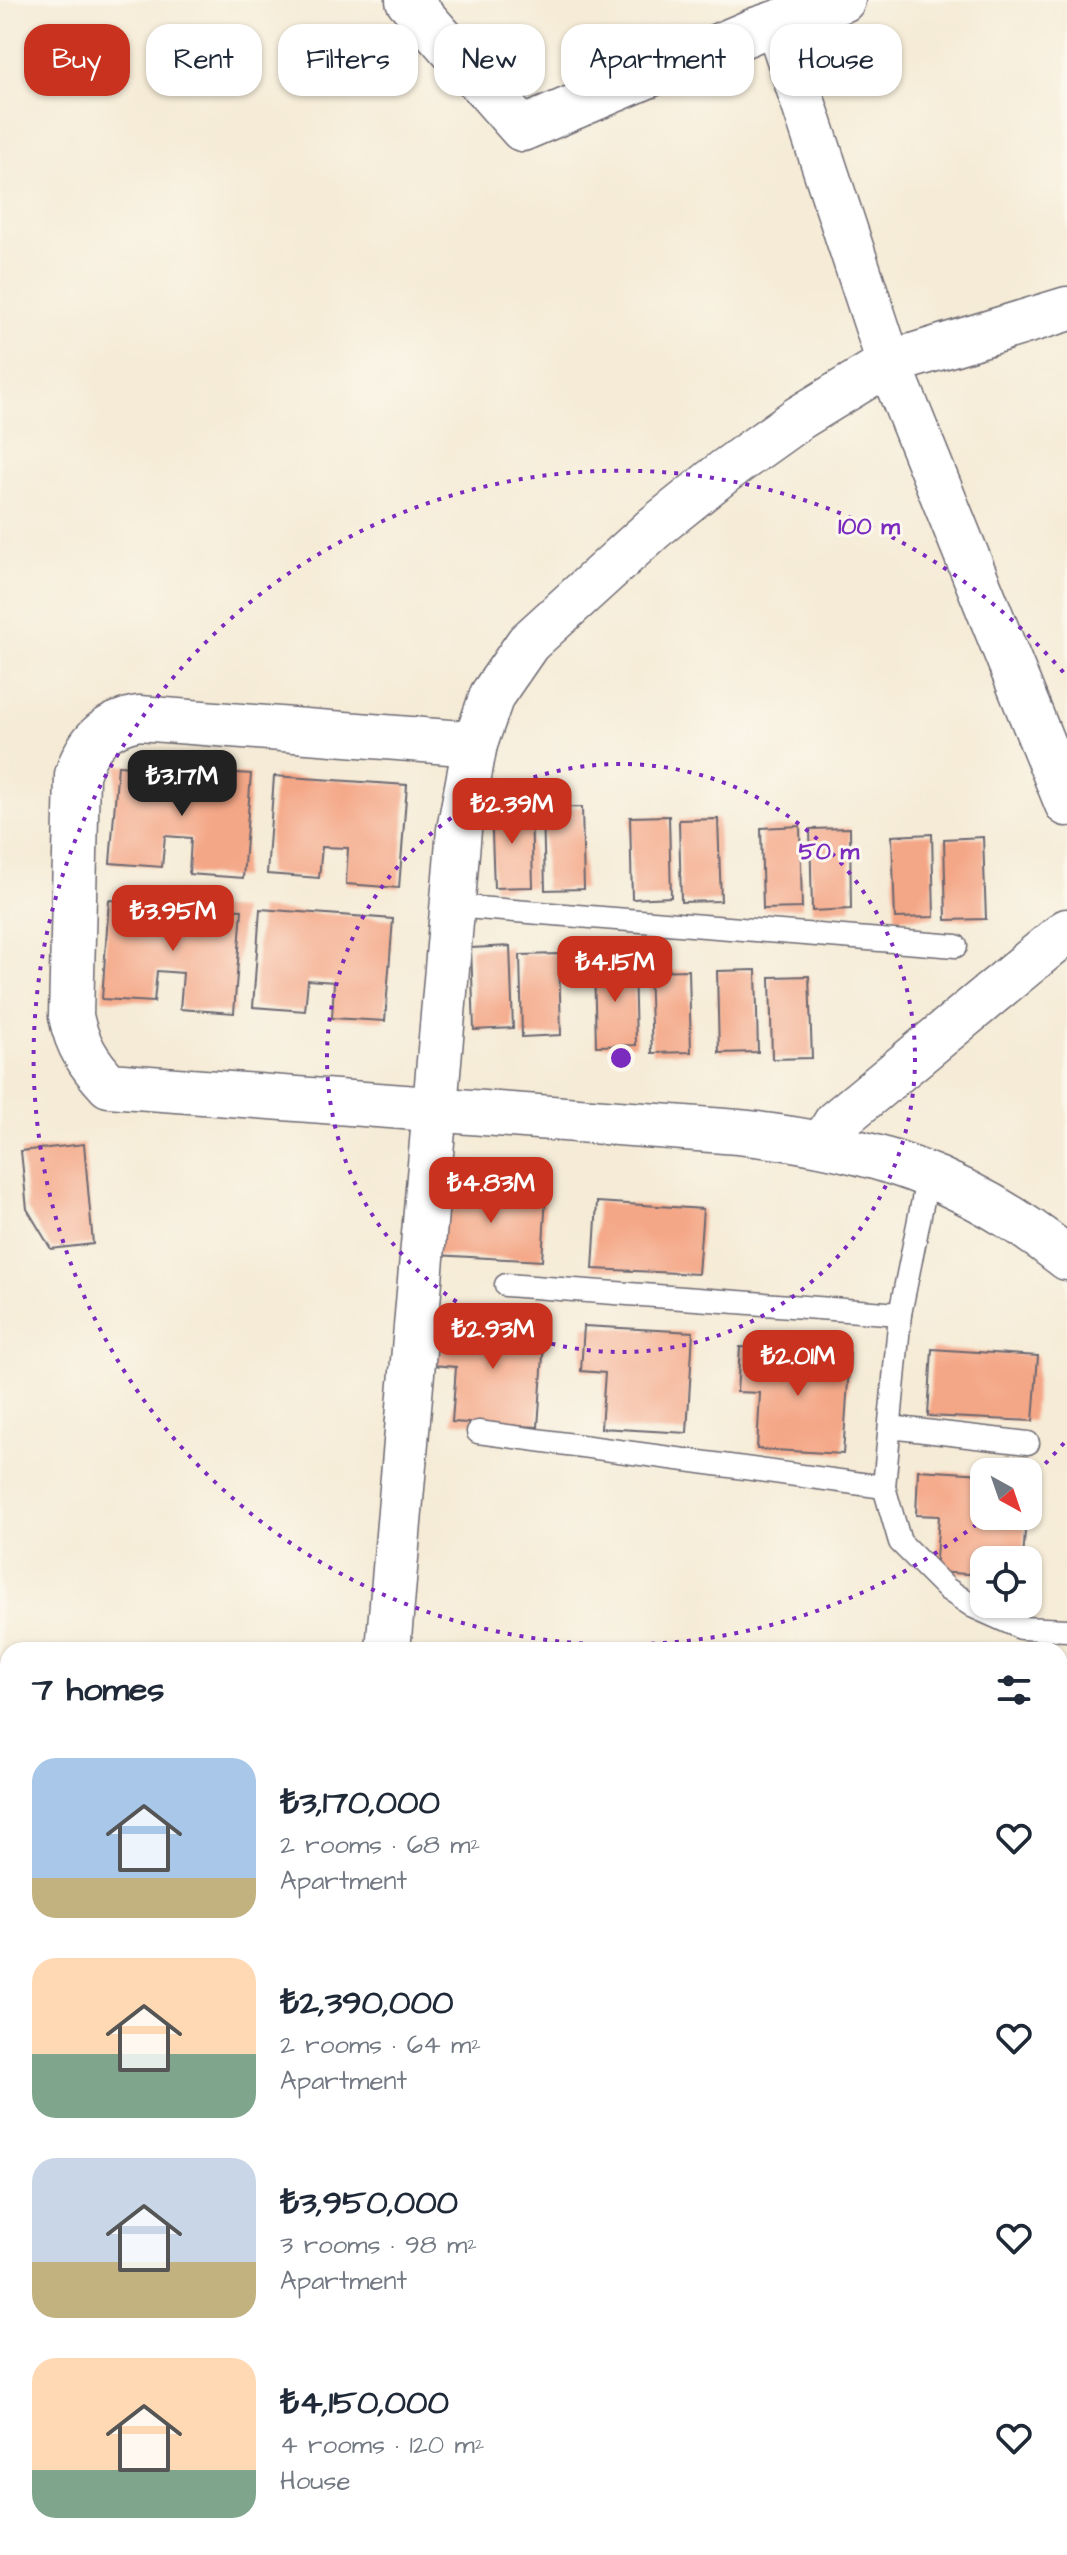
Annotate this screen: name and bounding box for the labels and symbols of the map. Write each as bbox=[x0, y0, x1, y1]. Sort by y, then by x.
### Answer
text: 100 m bbox=[838, 510, 900, 544]
pin: ₺3.17M bbox=[117, 750, 247, 818]
pin: ₺2.39M bbox=[447, 778, 577, 846]
text: 50 m bbox=[799, 835, 860, 869]
pin: ₺3.95M bbox=[108, 885, 238, 953]
pin: ₺4.15M bbox=[550, 936, 680, 1004]
centre of rings bbox=[607, 1044, 635, 1072]
pin: ₺4.83M bbox=[426, 1157, 556, 1225]
pin: ₺2.93M bbox=[428, 1303, 558, 1371]
pin: ₺2.01M bbox=[733, 1330, 863, 1398]
north arrow bbox=[970, 1458, 1042, 1530]

